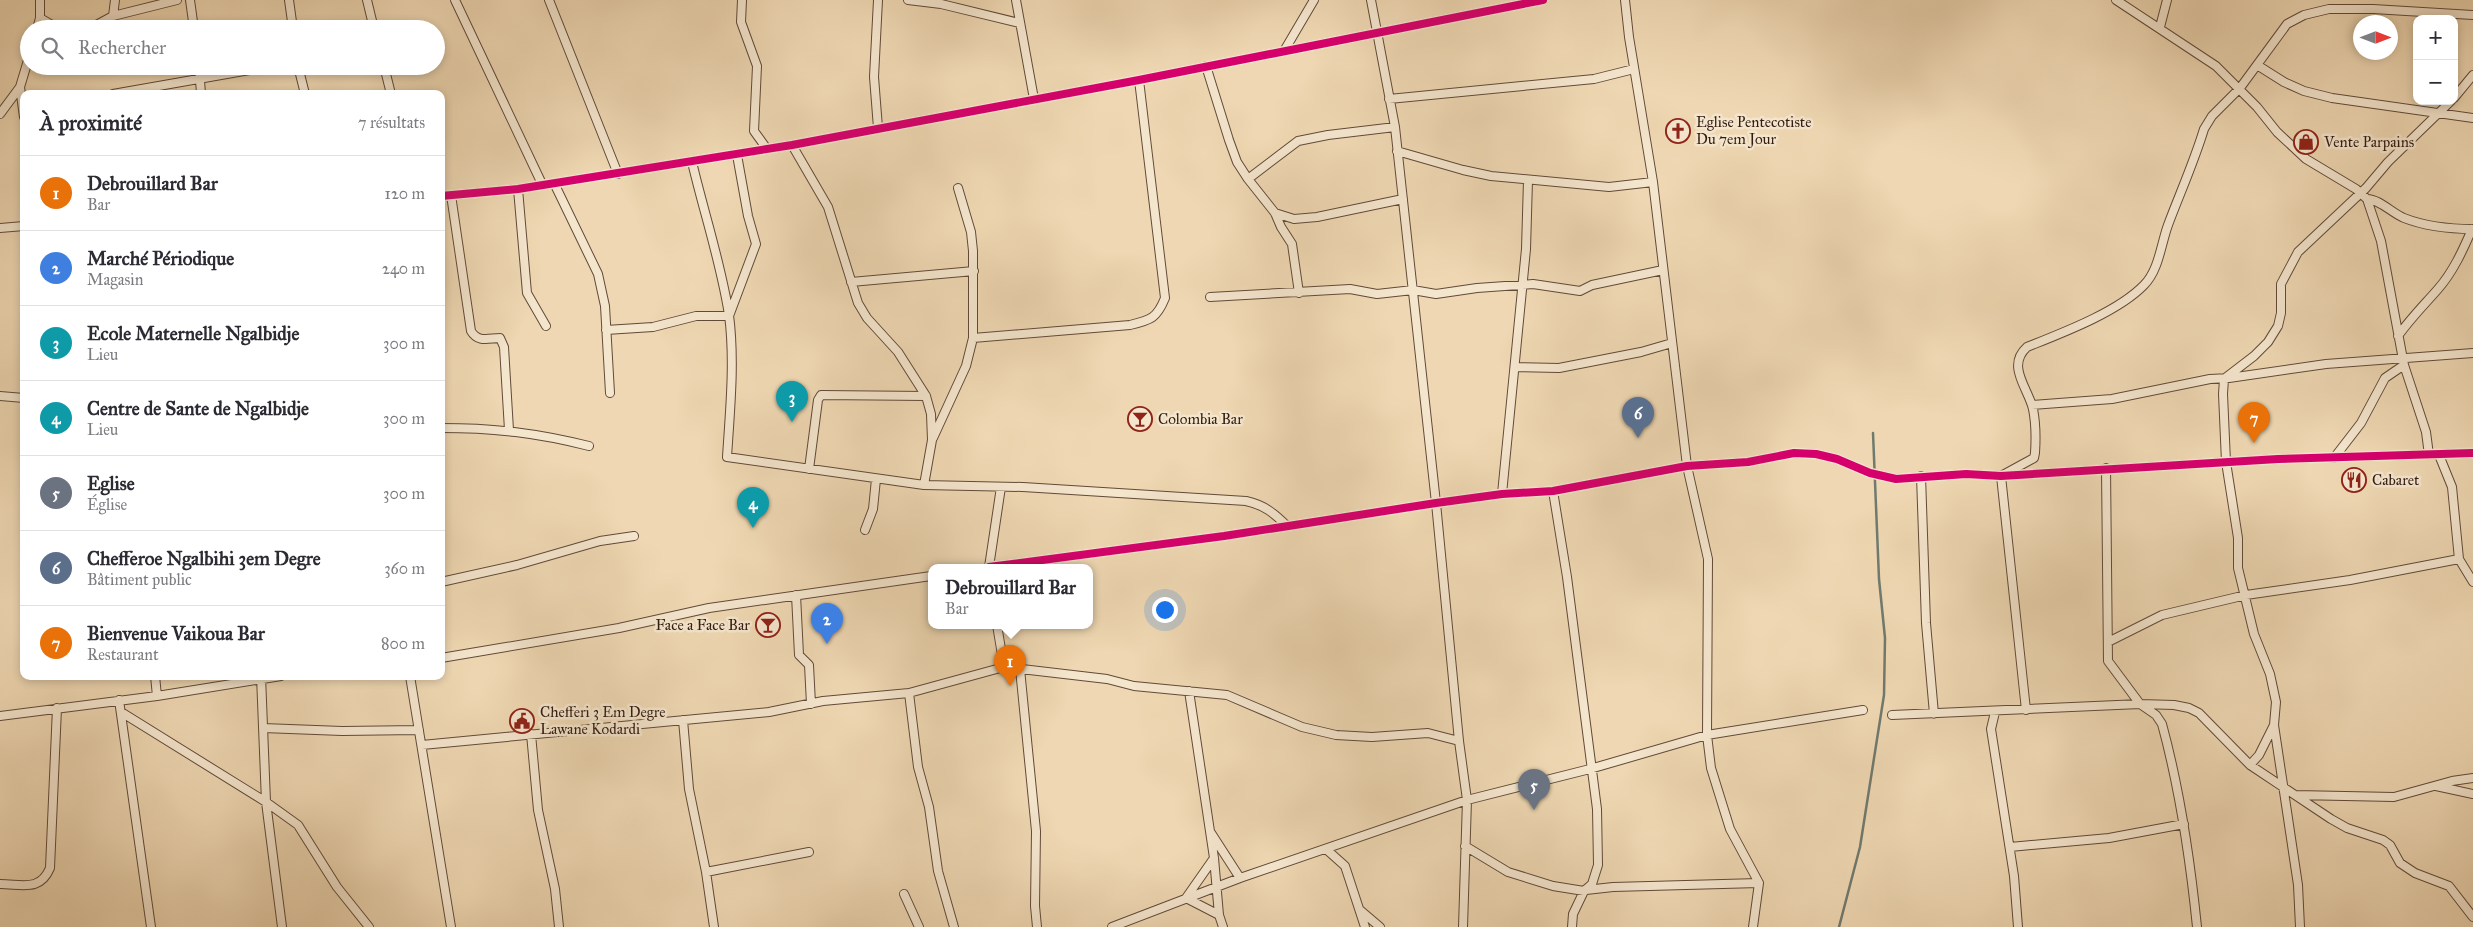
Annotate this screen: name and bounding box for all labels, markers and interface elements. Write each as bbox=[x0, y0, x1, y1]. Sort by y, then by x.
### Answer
north arrow bbox=[2353, 15, 2398, 60]
map controls bbox=[2413, 15, 2458, 105]
button: + bbox=[2413, 15, 2458, 60]
search box bbox=[20, 20, 445, 75]
icon: search bbox=[38, 34, 66, 62]
text: Rechercher bbox=[78, 36, 166, 59]
button: − bbox=[2413, 60, 2458, 105]
text: À proximité bbox=[40, 110, 142, 136]
text: 7 résultats bbox=[358, 113, 425, 132]
place label: Eglise Pentecotiste Du 7em Jour bbox=[1696, 113, 1811, 149]
church icon: Eglise Pentecotiste Du 7em Jour bbox=[1665, 118, 1691, 144]
shop icon: Vente Parpains bbox=[2293, 129, 2319, 155]
place label: Vente Parpains bbox=[2323, 133, 2414, 151]
text: Debrouillard Bar bbox=[87, 172, 218, 195]
text: 1 bbox=[53, 184, 59, 203]
text: 120 m bbox=[385, 184, 425, 203]
text: Bar bbox=[87, 195, 110, 214]
text: Marché Périodique bbox=[87, 247, 234, 270]
text: 2 bbox=[52, 259, 60, 278]
text: 240 m bbox=[382, 259, 425, 278]
text: Magasin bbox=[87, 270, 143, 289]
text: Ecole Maternelle Ngalbidje bbox=[87, 322, 299, 345]
text: 3 bbox=[53, 334, 59, 353]
text: 300 m bbox=[383, 334, 425, 353]
text: Lieu bbox=[87, 345, 118, 364]
pin: 3 bbox=[776, 381, 808, 422]
text: Centre de Sante de Ngalbidje bbox=[87, 397, 309, 420]
pin: 6 bbox=[1622, 397, 1654, 438]
pin: 7 bbox=[2238, 402, 2270, 443]
bar icon: Colombia Bar bbox=[1127, 406, 1153, 432]
text: 4 bbox=[52, 409, 60, 428]
text: 300 m bbox=[383, 409, 425, 428]
place label: Colombia Bar bbox=[1158, 410, 1243, 428]
text: Lieu bbox=[87, 420, 118, 439]
restaurant icon: Cabaret bbox=[2341, 467, 2367, 493]
place label: Cabaret bbox=[2372, 471, 2420, 489]
text: Eglise bbox=[87, 472, 135, 495]
text: 5 bbox=[52, 484, 60, 503]
text: 300 m bbox=[383, 484, 425, 503]
pin: 4 bbox=[737, 487, 769, 528]
text: Église bbox=[87, 495, 127, 514]
text: Chefferoe Ngalbihi 3em Degre bbox=[87, 547, 321, 570]
text: 6 bbox=[52, 559, 60, 578]
text: 360 m bbox=[384, 559, 425, 578]
popup bbox=[928, 564, 1093, 629]
text: Bâtiment public bbox=[87, 570, 192, 589]
text: Debrouillard Bar bbox=[945, 576, 1076, 599]
your location bbox=[1152, 597, 1178, 623]
text: Bar bbox=[945, 599, 968, 618]
pin: 2 bbox=[811, 603, 843, 644]
bar icon: Face a Face Bar bbox=[755, 612, 781, 638]
place label: Face a Face Bar bbox=[655, 616, 750, 634]
text: Bienvenue Vaikoua Bar bbox=[87, 622, 265, 645]
text: 7 bbox=[52, 634, 60, 653]
text: 800 m bbox=[381, 634, 425, 653]
text: Restaurant bbox=[87, 645, 159, 664]
pin: 1 bbox=[994, 645, 1026, 686]
place label: Chefferi 3 Em Degre Lawane Kodardi bbox=[540, 703, 666, 738]
public building icon: Chefferi 3 Em Degre Lawane Kodardi bbox=[509, 708, 535, 734]
pin: 5 bbox=[1518, 769, 1550, 810]

